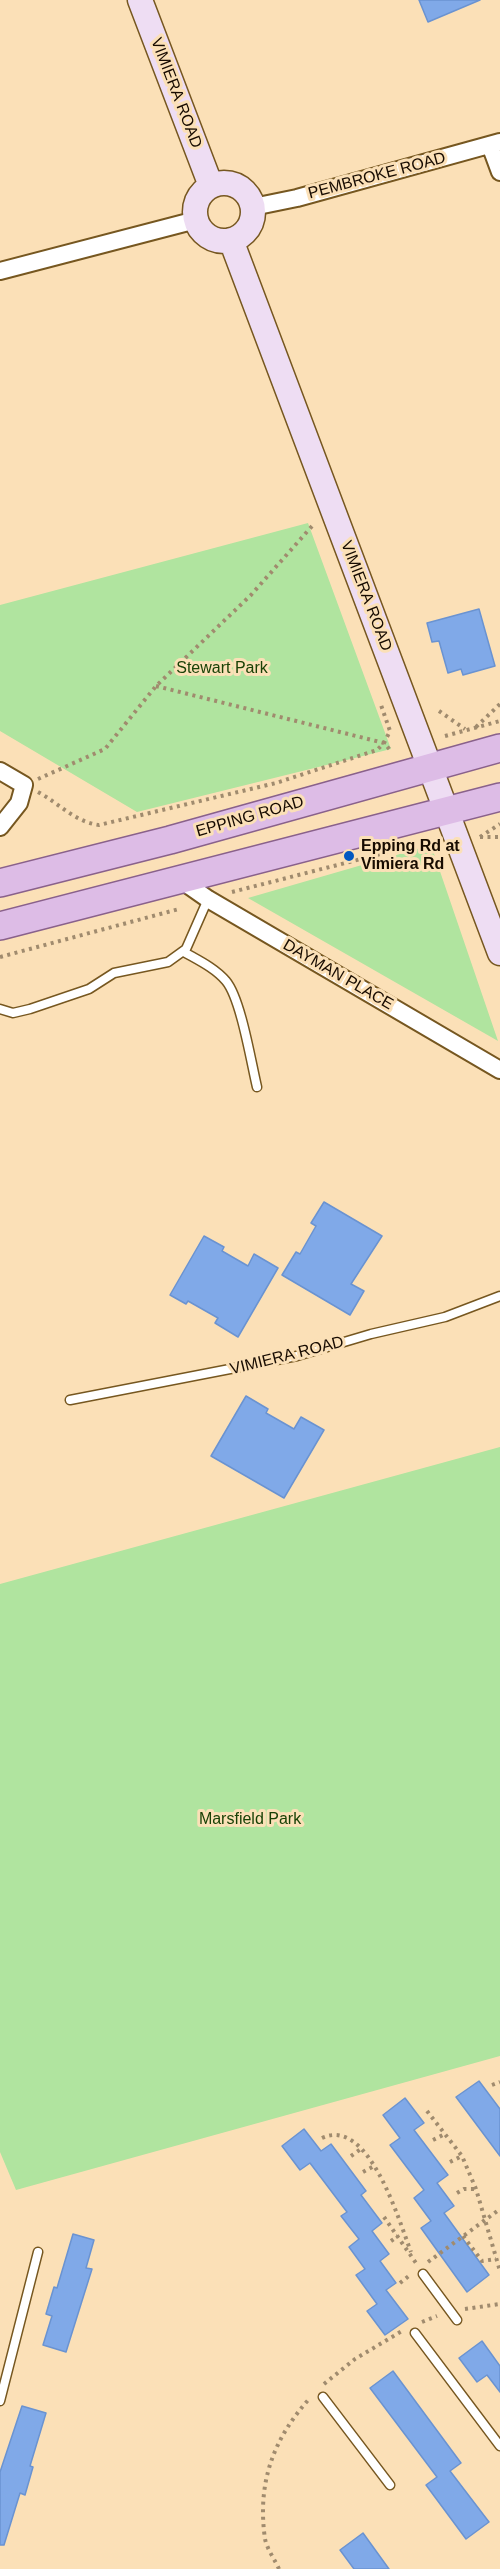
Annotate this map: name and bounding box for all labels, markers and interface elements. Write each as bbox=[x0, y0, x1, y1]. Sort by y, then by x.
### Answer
street label: VIMIERA ROAD bbox=[146, 35, 206, 151]
street label: PEMBROKE ROAD bbox=[306, 148, 448, 204]
street label: VIMIERA ROAD bbox=[336, 538, 396, 654]
park label: Stewart Park bbox=[176, 659, 268, 679]
street label: EPPING ROAD bbox=[194, 792, 306, 842]
place label: Epping Rd at Vimiera Rd bbox=[361, 837, 460, 875]
marker: Epping Rd at Vimiera Rd bbox=[342, 849, 356, 863]
street label: DAYMAN PLACE bbox=[279, 936, 397, 1014]
street label: VIMIERA ROAD bbox=[228, 1333, 346, 1379]
park label: Marsfield Park bbox=[199, 1810, 301, 1830]

